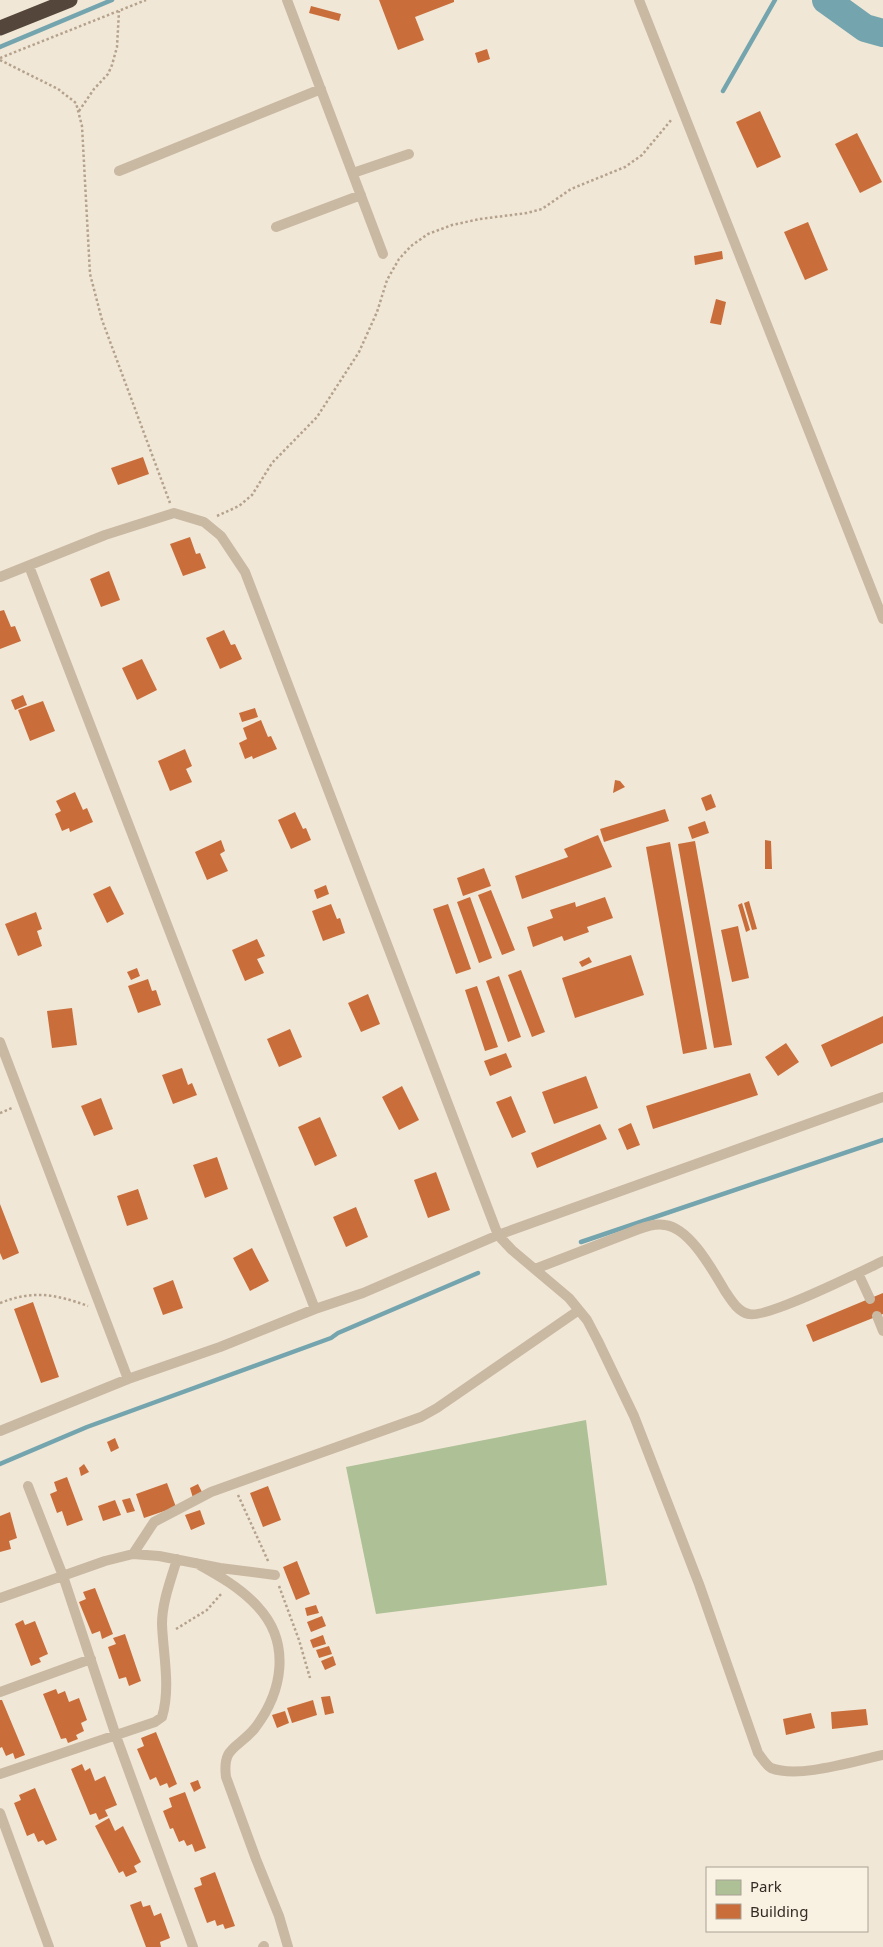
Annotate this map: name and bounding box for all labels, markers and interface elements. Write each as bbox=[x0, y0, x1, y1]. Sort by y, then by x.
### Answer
legend bbox=[706, 1867, 868, 1932]
text: Park bbox=[750, 1876, 782, 1896]
text: Building bbox=[750, 1901, 808, 1921]

